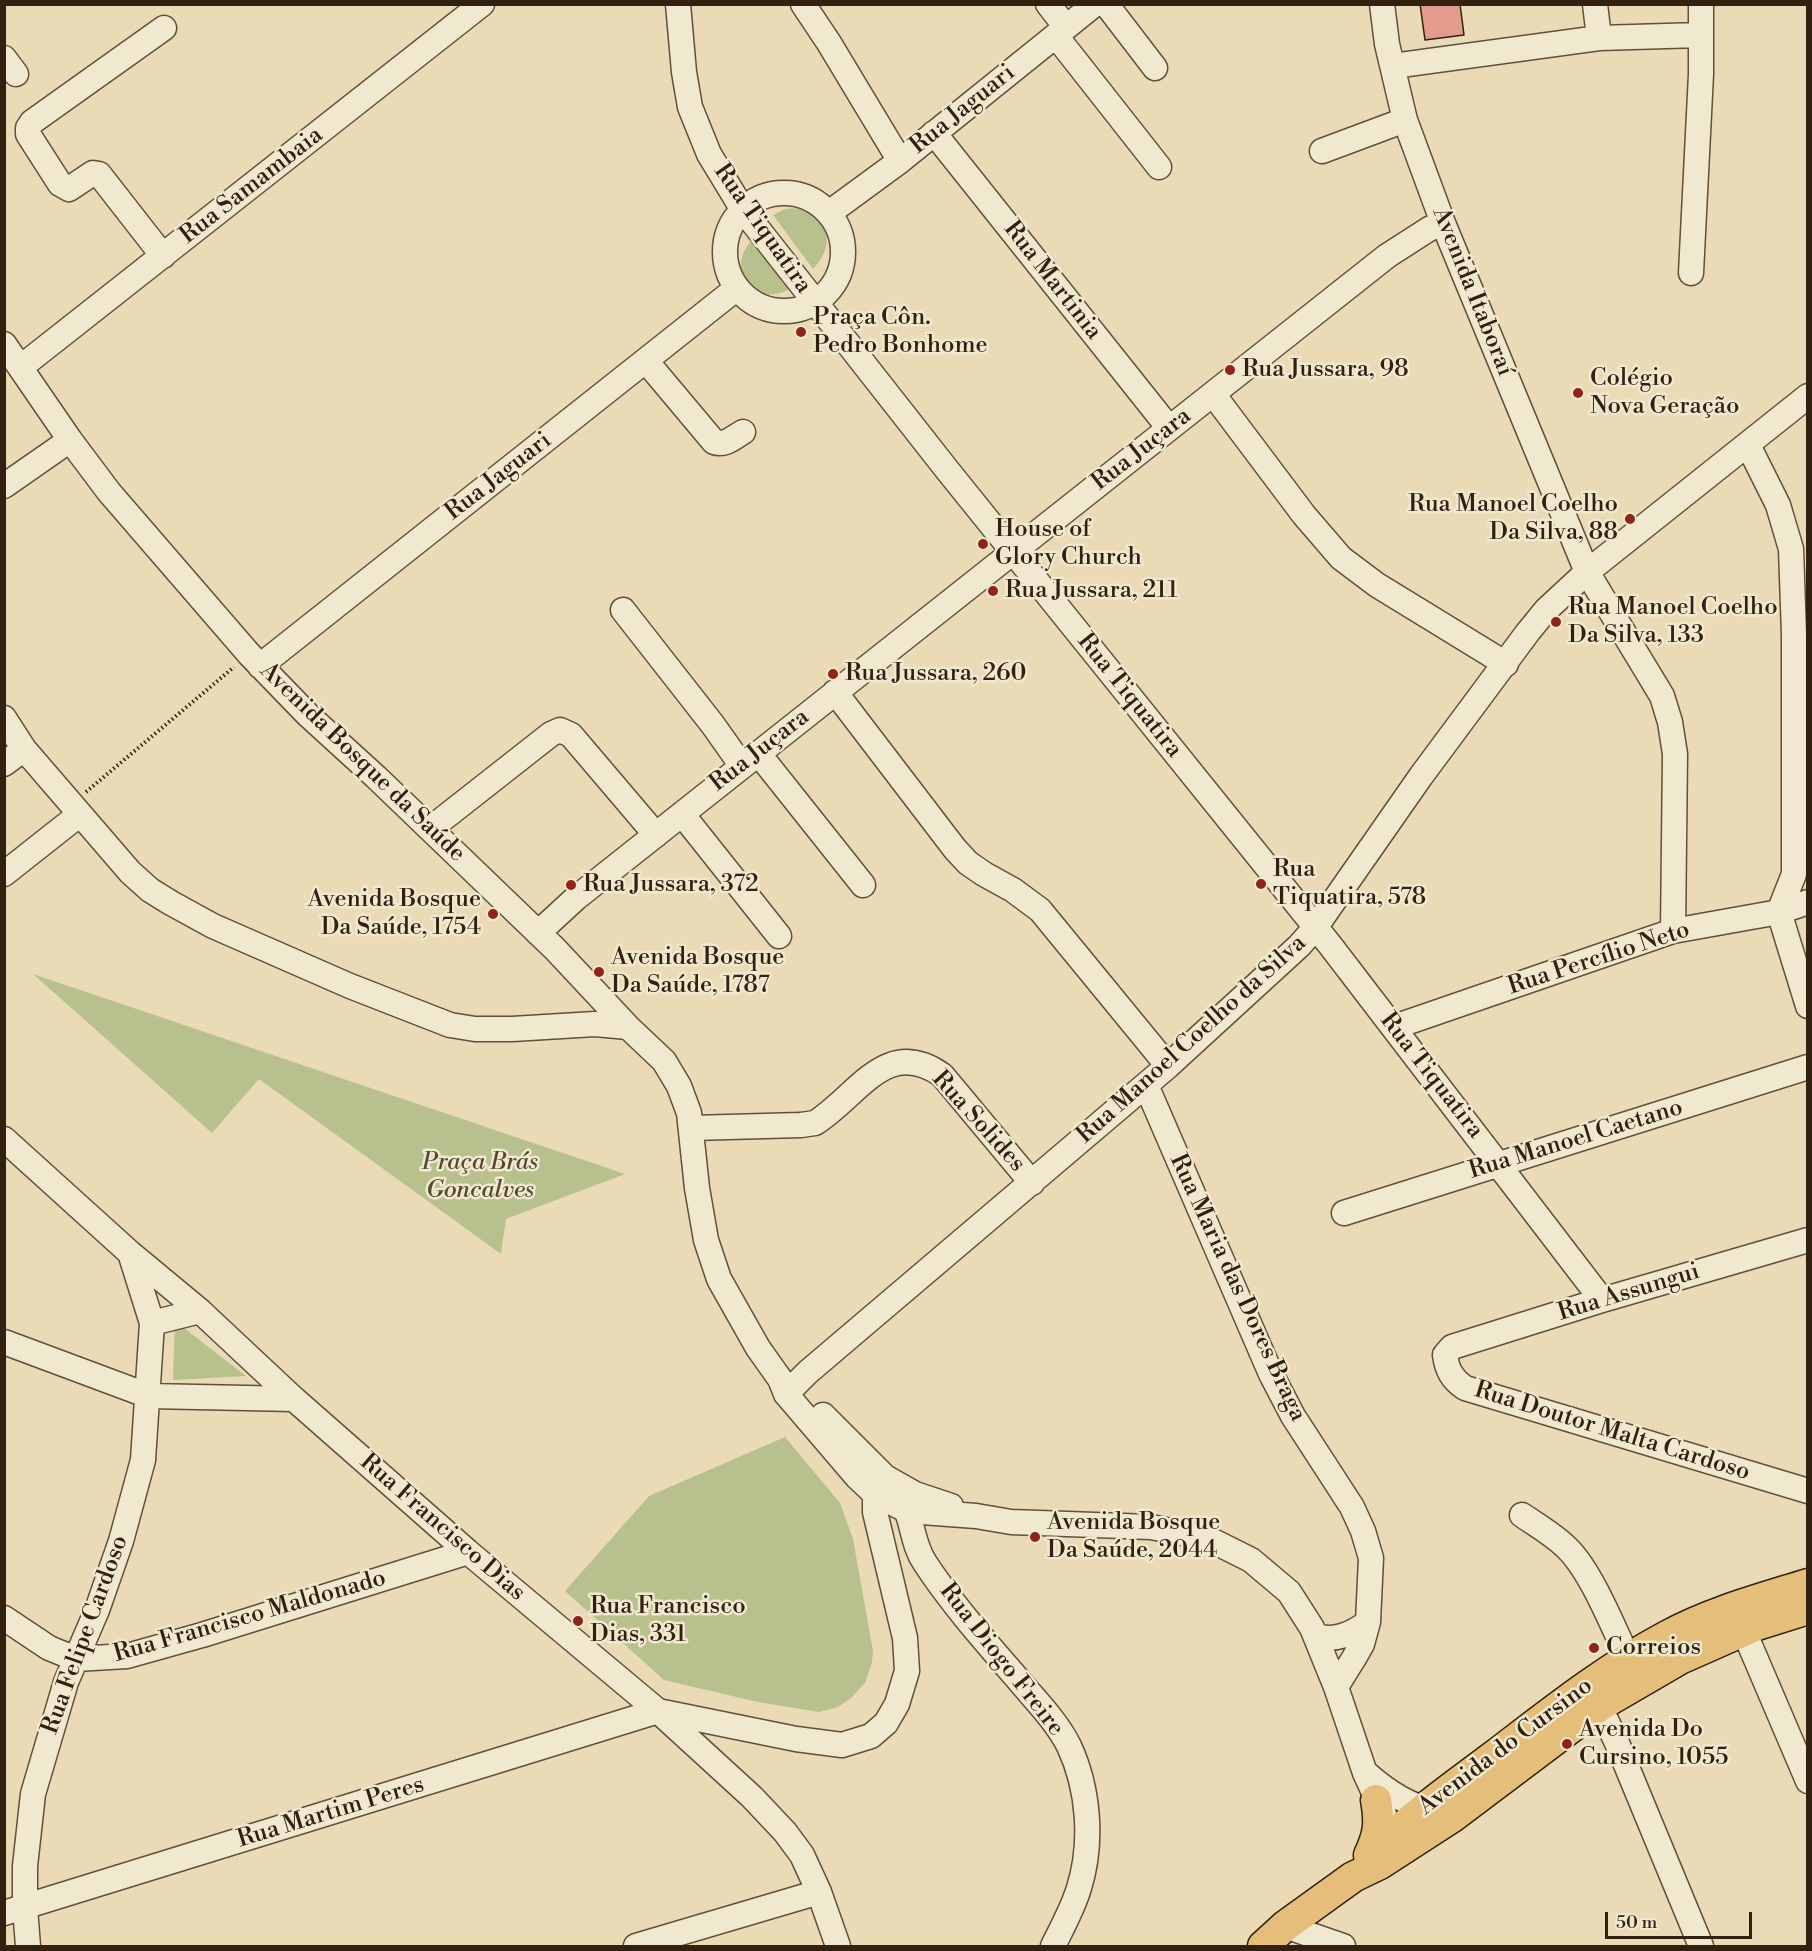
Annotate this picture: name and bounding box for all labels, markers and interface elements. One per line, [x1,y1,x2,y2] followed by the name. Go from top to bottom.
[905,59,1021,161] street label: Rua Jaguari
[175,121,329,251] street label: Rua Samambaia
[707,159,817,299] street label: Rua Tiquatira
[1425,203,1519,381] street label: Avenida Itaboraí
[997,216,1107,346] street label: Rua Martinia
[813,304,988,360] place label: Praça Côn. Pedro Bonhome
[794,325,808,339] marker: Praça Côn. Pedro Bonhome
[1242,356,1409,384] place label: Rua Jussara, 98
[1223,363,1237,377] marker: Rua Jussara, 98
[1590,365,1739,421] place label: Colégio Nova Geração
[1571,386,1585,400] marker: Colégio Nova Geração
[1087,402,1197,498] street label: Rua Juçara
[440,427,558,527] street label: Rua Jaguari
[1408,491,1618,547] place label: Rua Manoel Coelho Da Silva, 88
[1623,512,1637,526] marker: Rua Manoel Coelho Da Silva, 88
[995,516,1142,572] place label: House of Glory Church
[976,537,990,551] marker: House of Glory Church
[1005,577,1178,605] place label: Rua Jussara, 211
[986,584,1000,598] marker: Rua Jussara, 211
[1568,594,1778,650] place label: Rua Manoel Coelho Da Silva, 133
[1549,615,1563,629] marker: Rua Manoel Coelho Da Silva, 133
[1070,628,1188,764] street label: Rua Tiquatira
[253,657,471,869] street label: Avenida Bosque da Saúde
[845,660,1027,688] place label: Rua Jussara, 260
[826,667,840,681] marker: Rua Jussara, 260
[705,703,815,799] street label: Rua Juçara
[1273,856,1426,912] place label: Rua Tiquatira, 578
[583,871,759,899] place label: Rua Jussara, 372
[1254,877,1268,891] marker: Rua Tiquatira, 578
[564,878,578,892] marker: Rua Jussara, 372
[308,886,481,942] place label: Avenida Bosque Da Saúde, 1754
[486,907,500,921] marker: Avenida Bosque Da Saúde, 1754
[1505,916,1693,1002] street label: Rua Percílio Neto
[1072,929,1312,1151] street label: Rua Manoel Coelho da Silva
[611,944,784,1000] place label: Avenida Bosque Da Saúde, 1787
[592,965,606,979] marker: Avenida Bosque Da Saúde, 1787
[1373,1007,1489,1145] street label: Rua Tiquatira
[925,1066,1031,1178] street label: Rua Solides
[1466,1094,1686,1186] street label: Rua Manoel Caetano
[422,1149,538,1205] park label: Praça Brás Goncalves
[1162,1150,1312,1426] street label: Rua Maria das Dores Braga
[1555,1258,1703,1328] street label: Rua Assungui
[1471,1376,1753,1488] street label: Rua Doutor Malta Cardoso
[353,1448,531,1608] street label: Rua Francisco Dias
[1047,1509,1220,1565] place label: Avenida Bosque Da Saúde, 2044
[1028,1530,1042,1544] marker: Avenida Bosque Da Saúde, 2044
[37,1532,135,1738] street label: Rua Felipe Cardoso
[111,1564,389,1670] street label: Rua Francisco Maldonado
[932,1578,1070,1742] street label: Rua Diogo Freire
[590,1593,746,1649] place label: Rua Francisco Dias, 331
[571,1614,585,1628] marker: Rua Francisco Dias, 331
[1606,1634,1701,1662] place label: Correios
[1587,1641,1601,1655] marker: Correios
[1413,1672,1599,1822] street label: Avenida do Cursino
[1579,1716,1728,1772] place label: Avenida Do Cursino, 1055
[1560,1737,1574,1751] marker: Avenida Do Cursino, 1055
[234,1771,428,1855] street label: Rua Martim Peres
[1608,1900,1755,1938] scale bar
[1616,1911,1657,1934] text: 50 m

